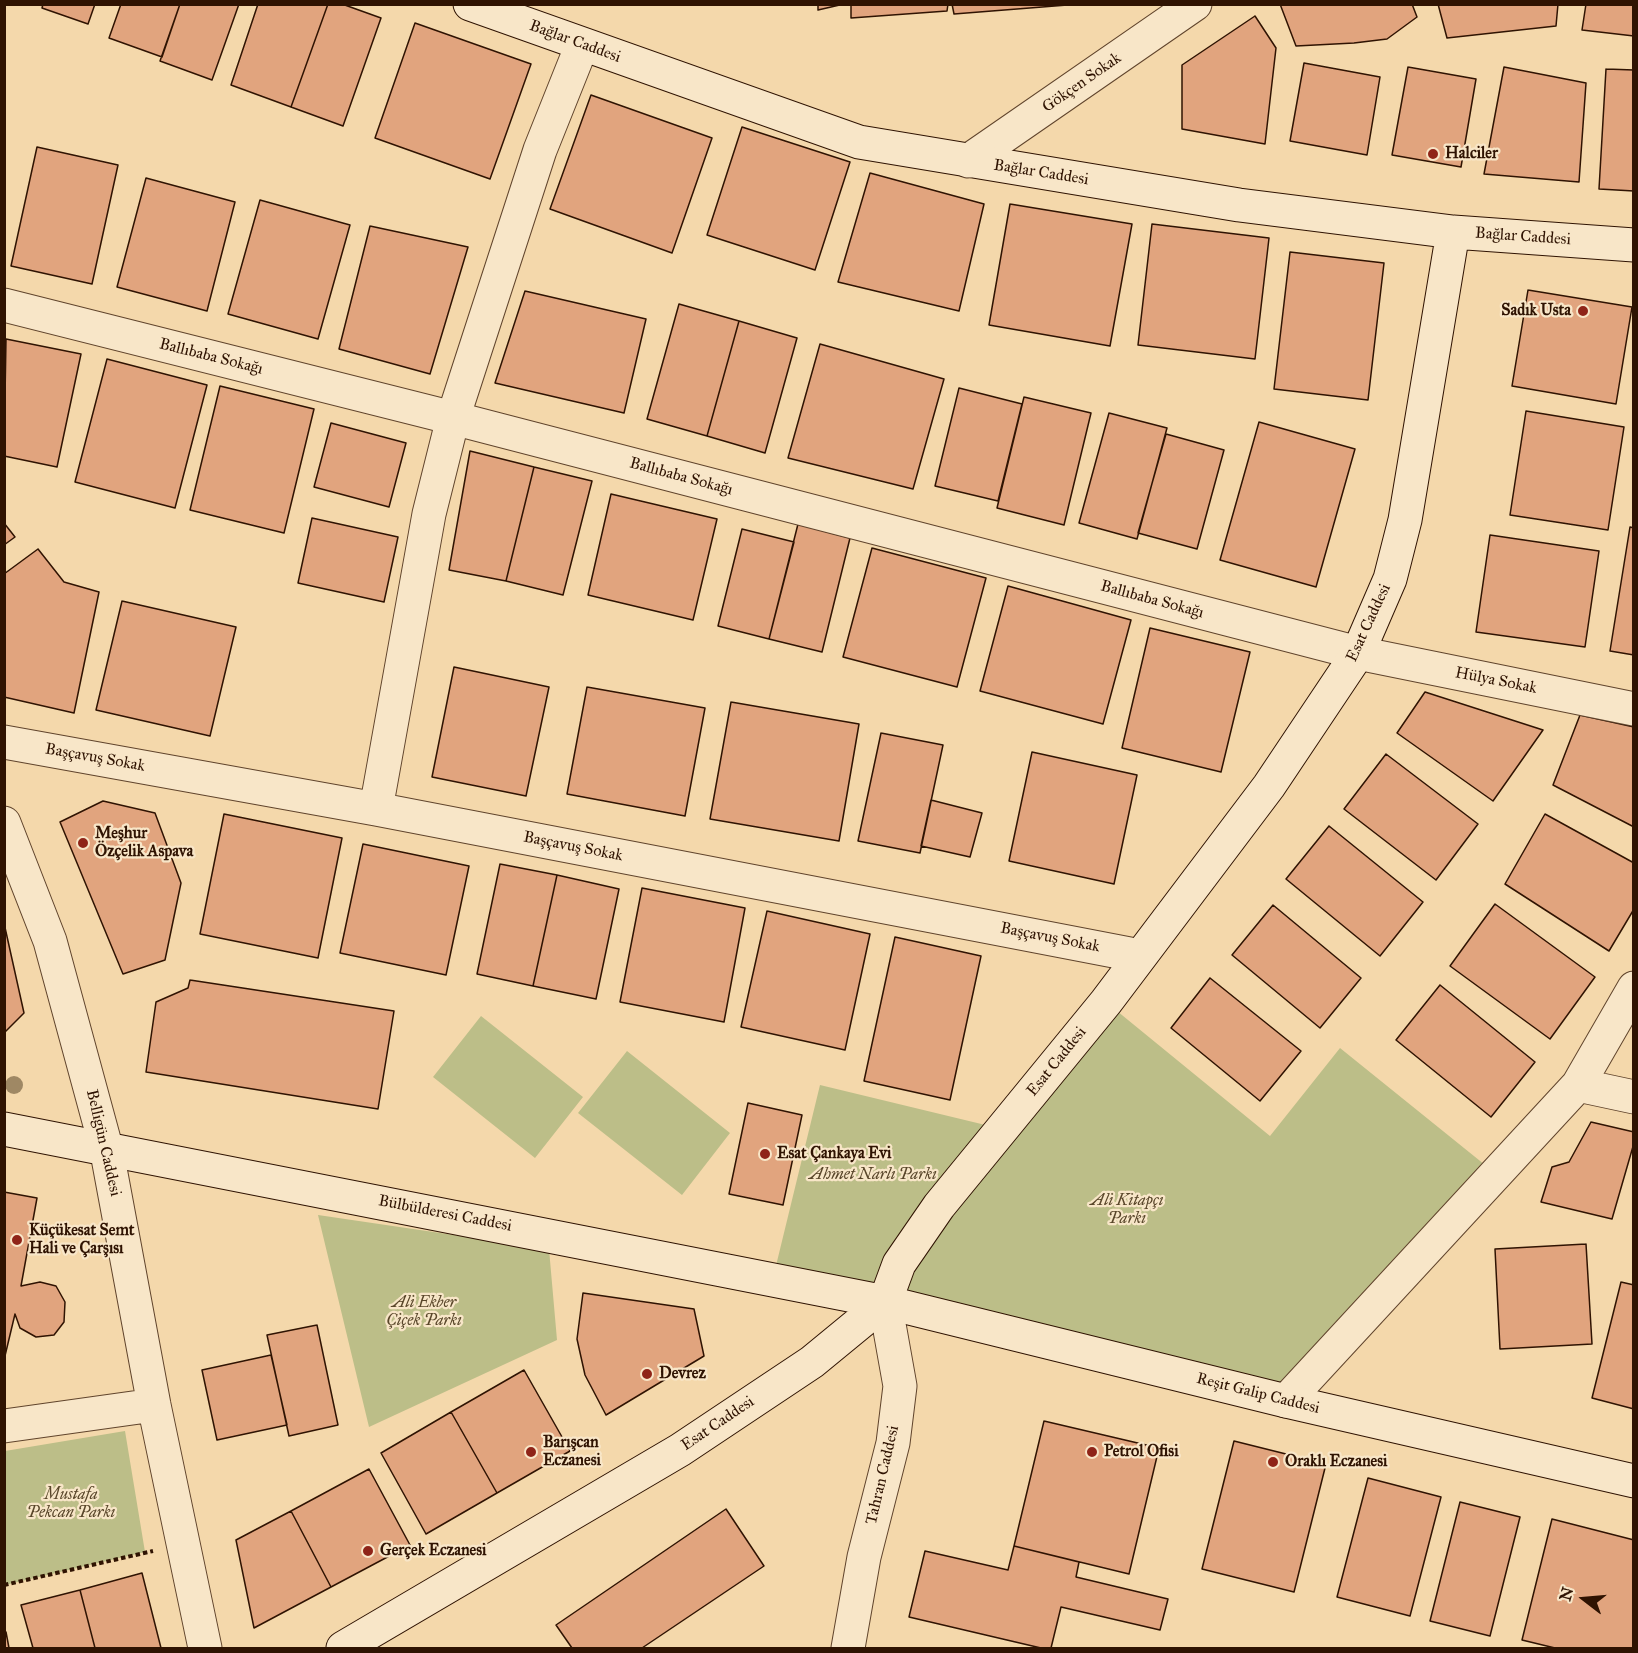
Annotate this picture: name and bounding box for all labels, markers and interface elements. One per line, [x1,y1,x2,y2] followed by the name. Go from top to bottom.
[527,17,623,67] street label: Bağlar Caddesi
[1039,49,1125,117] street label: Gökçen Sokak
[1445,144,1498,164] place label: Halciler
[1426,147,1440,161] marker: Halciler
[992,156,1090,190] street label: Bağlar Caddesi
[1474,224,1572,250] street label: Bağlar Caddesi
[1501,301,1571,321] place label: Sadık Usta
[1576,304,1590,318] marker: Sadık Usta
[157,335,265,379] street label: Ballıbaba Sokağı
[627,454,735,500] street label: Ballıbaba Sokağı
[1098,577,1206,623] street label: Ballıbaba Sokağı
[1343,581,1395,665] street label: Esat Caddesi
[1454,664,1538,698] street label: Hülya Sokak
[44,740,146,776] street label: Başçavuş Sokak
[95,824,193,862] place label: Meşhur Özçelik Aspava
[522,828,624,866] street label: Başçavuş Sokak
[76,836,90,850] marker: Meşhur Özçelik Aspava
[999,919,1101,957] street label: Başçavuş Sokak
[1023,1023,1091,1101] street label: Esat Caddesi
[81,1088,125,1198] street label: Belligün Caddesi
[777,1144,891,1164] place label: Esat Çankaya Evi
[758,1147,772,1161] marker: Esat Çankaya Evi
[809,1165,937,1185] park label: Ahmet Narlı Parkı
[1091,1191,1163,1229] park label: Ali Kitapçı Parkı
[377,1192,513,1236] street label: Bülbülderesi Caddesi
[29,1221,134,1259] place label: Küçükesat Semt Hali ve Çarşısı
[10,1233,24,1247] marker: Küçükesat Semt Hali ve Çarşısı
[386,1293,462,1331] park label: Ali Ekber Çiçek Parkı
[659,1364,706,1384] place label: Devrez
[640,1367,654,1381] marker: Devrez
[1194,1369,1322,1419] street label: Reşit Galip Caddesi
[678,1393,758,1455] street label: Esat Caddesi
[862,1424,904,1526] street label: Tahran Caddesi
[543,1433,601,1471] place label: Barışcan Eczanesi
[1104,1442,1179,1462] place label: Petrol Ofisi
[524,1445,538,1459] marker: Barışcan Eczanesi
[1085,1445,1099,1459] marker: Petrol Ofisi
[1285,1452,1387,1472] place label: Oraklı Eczanesi
[1266,1455,1280,1469] marker: Oraklı Eczanesi
[27,1485,115,1523] park label: Mustafa Pekcan Parkı
[380,1541,486,1561] place label: Gerçek Eczanesi
[361,1544,375,1558] marker: Gerçek Eczanesi
[1554,1569,1614,1629] north arrow
[1555,1585,1577,1603] text: N

